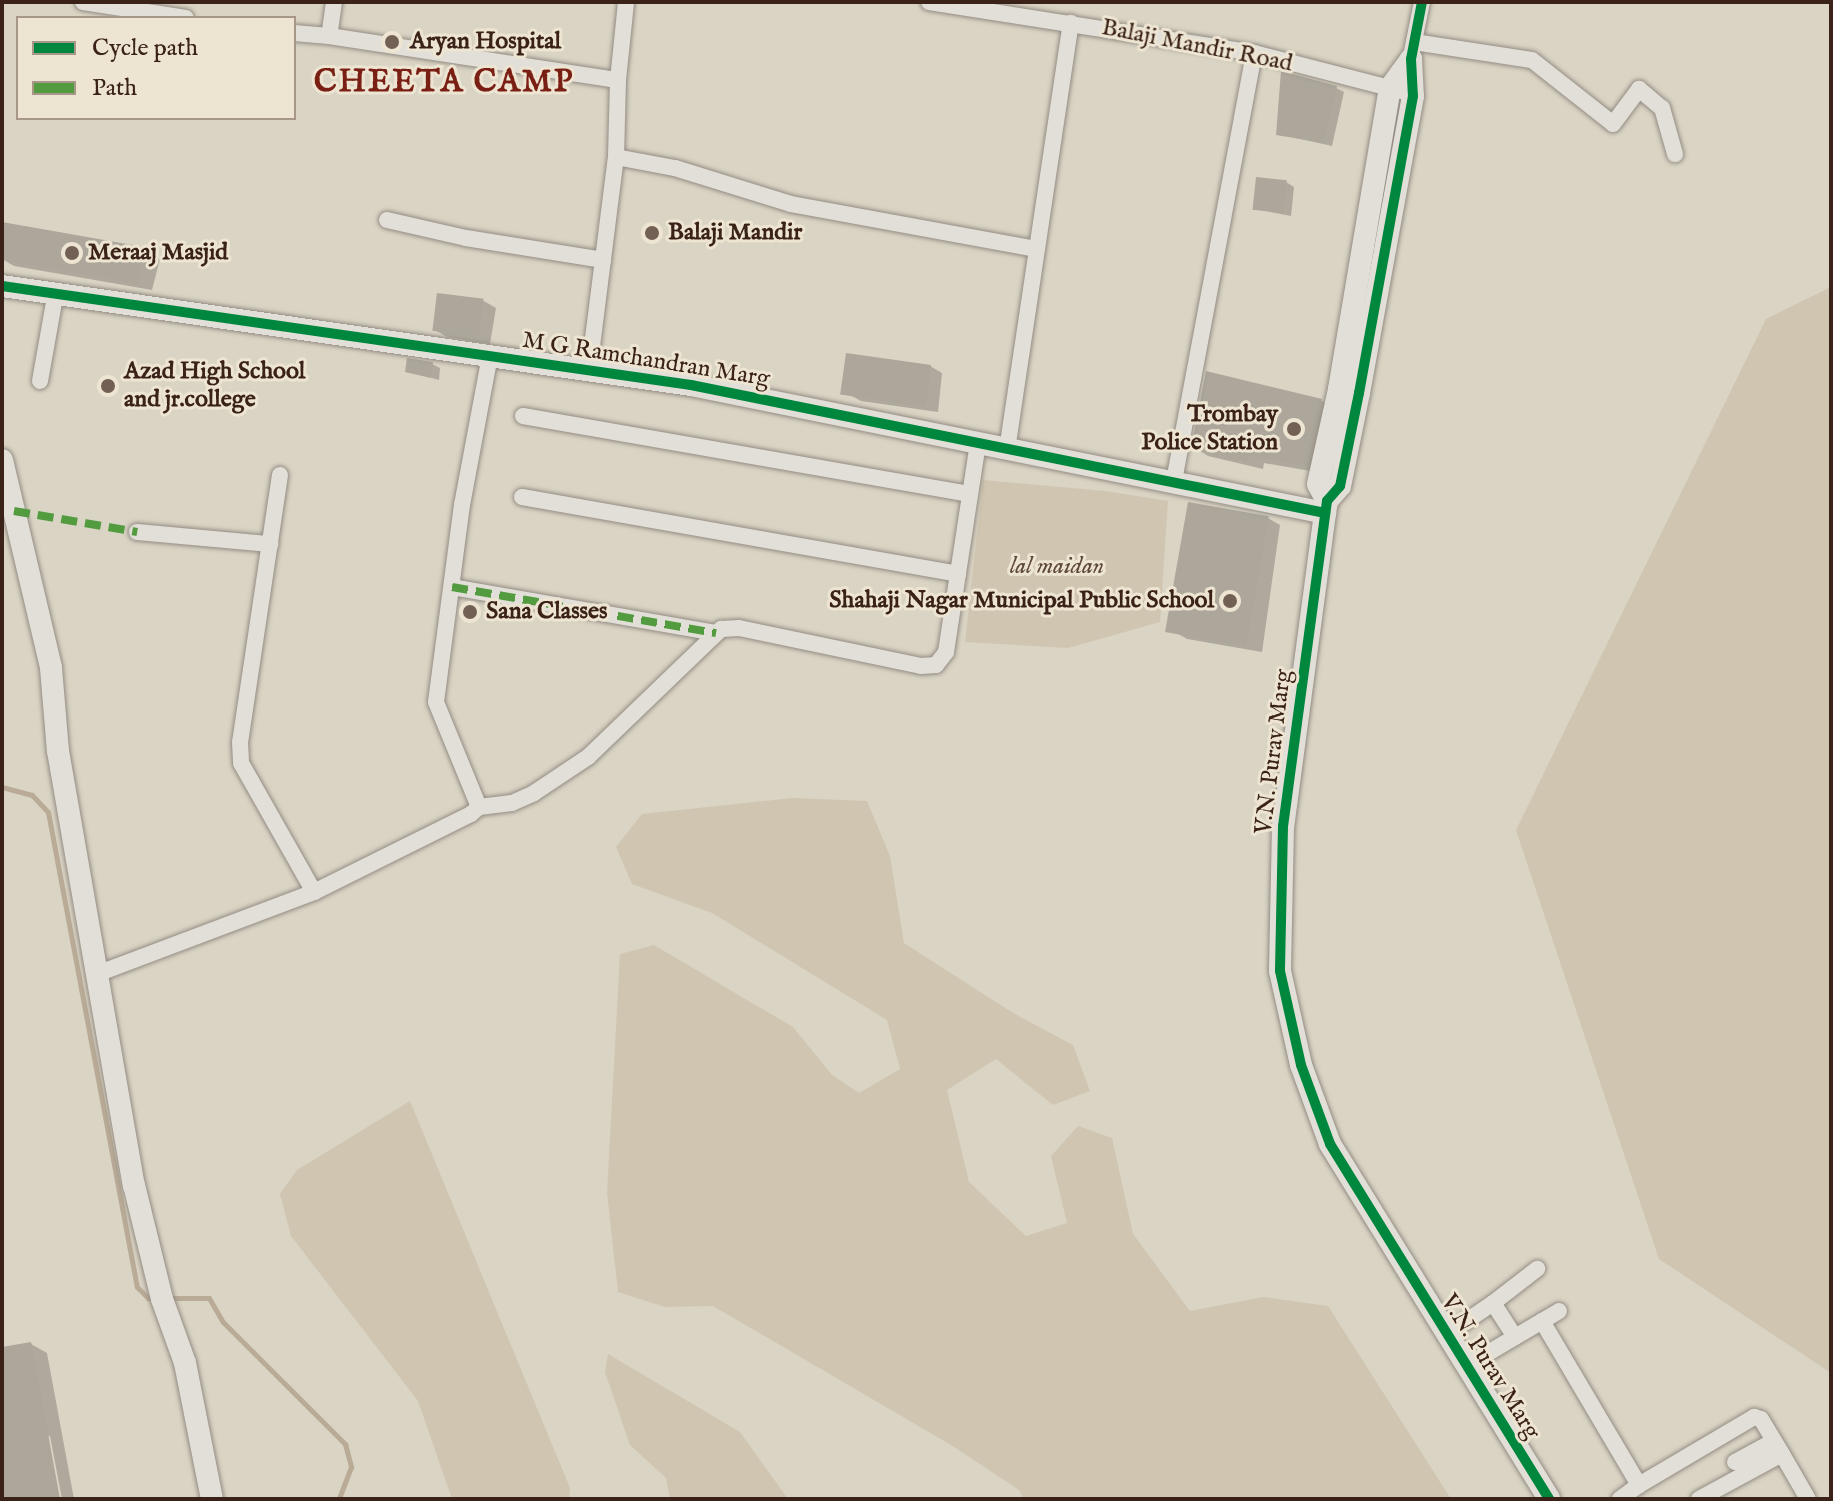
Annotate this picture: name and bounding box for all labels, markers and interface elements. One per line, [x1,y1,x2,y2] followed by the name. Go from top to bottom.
[1099,13,1295,79] street label: Balaji Mandir Road
[16,16,296,120] legend
[410,28,561,56] place label: Aryan Hospital
[381,31,403,53] marker: Aryan Hospital
[92,33,198,64] text: Cycle path
[314,64,574,102] district label: CHEETA CAMP
[92,73,137,104] text: Path
[668,219,802,247] place label: Balaji Mandir
[643,224,661,242] marker: Balaji Mandir
[88,239,228,267] place label: Meraaj Masjid
[63,244,81,262] marker: Meraaj Masjid
[520,326,772,394] street label: M G Ramchandran Marg
[124,358,305,414] place label: Azad High School and jr.college
[99,377,117,395] marker: Azad High School and jr.college
[1141,401,1278,457] place label: Trombay Police Station
[1285,420,1303,438] marker: Trombay Police Station
[1010,553,1104,581] park label: lal maidan
[829,587,1214,615] place label: Shahaji Nagar Municipal Public School
[1221,592,1239,610] marker: Shahaji Nagar Municipal Public School
[486,598,608,626] place label: Sana Classes
[461,603,479,621] marker: Sana Classes
[1250,668,1298,836] street label: V.N. Purav Marg
[1434,1289,1546,1445] street label: V.N. Purav Marg

